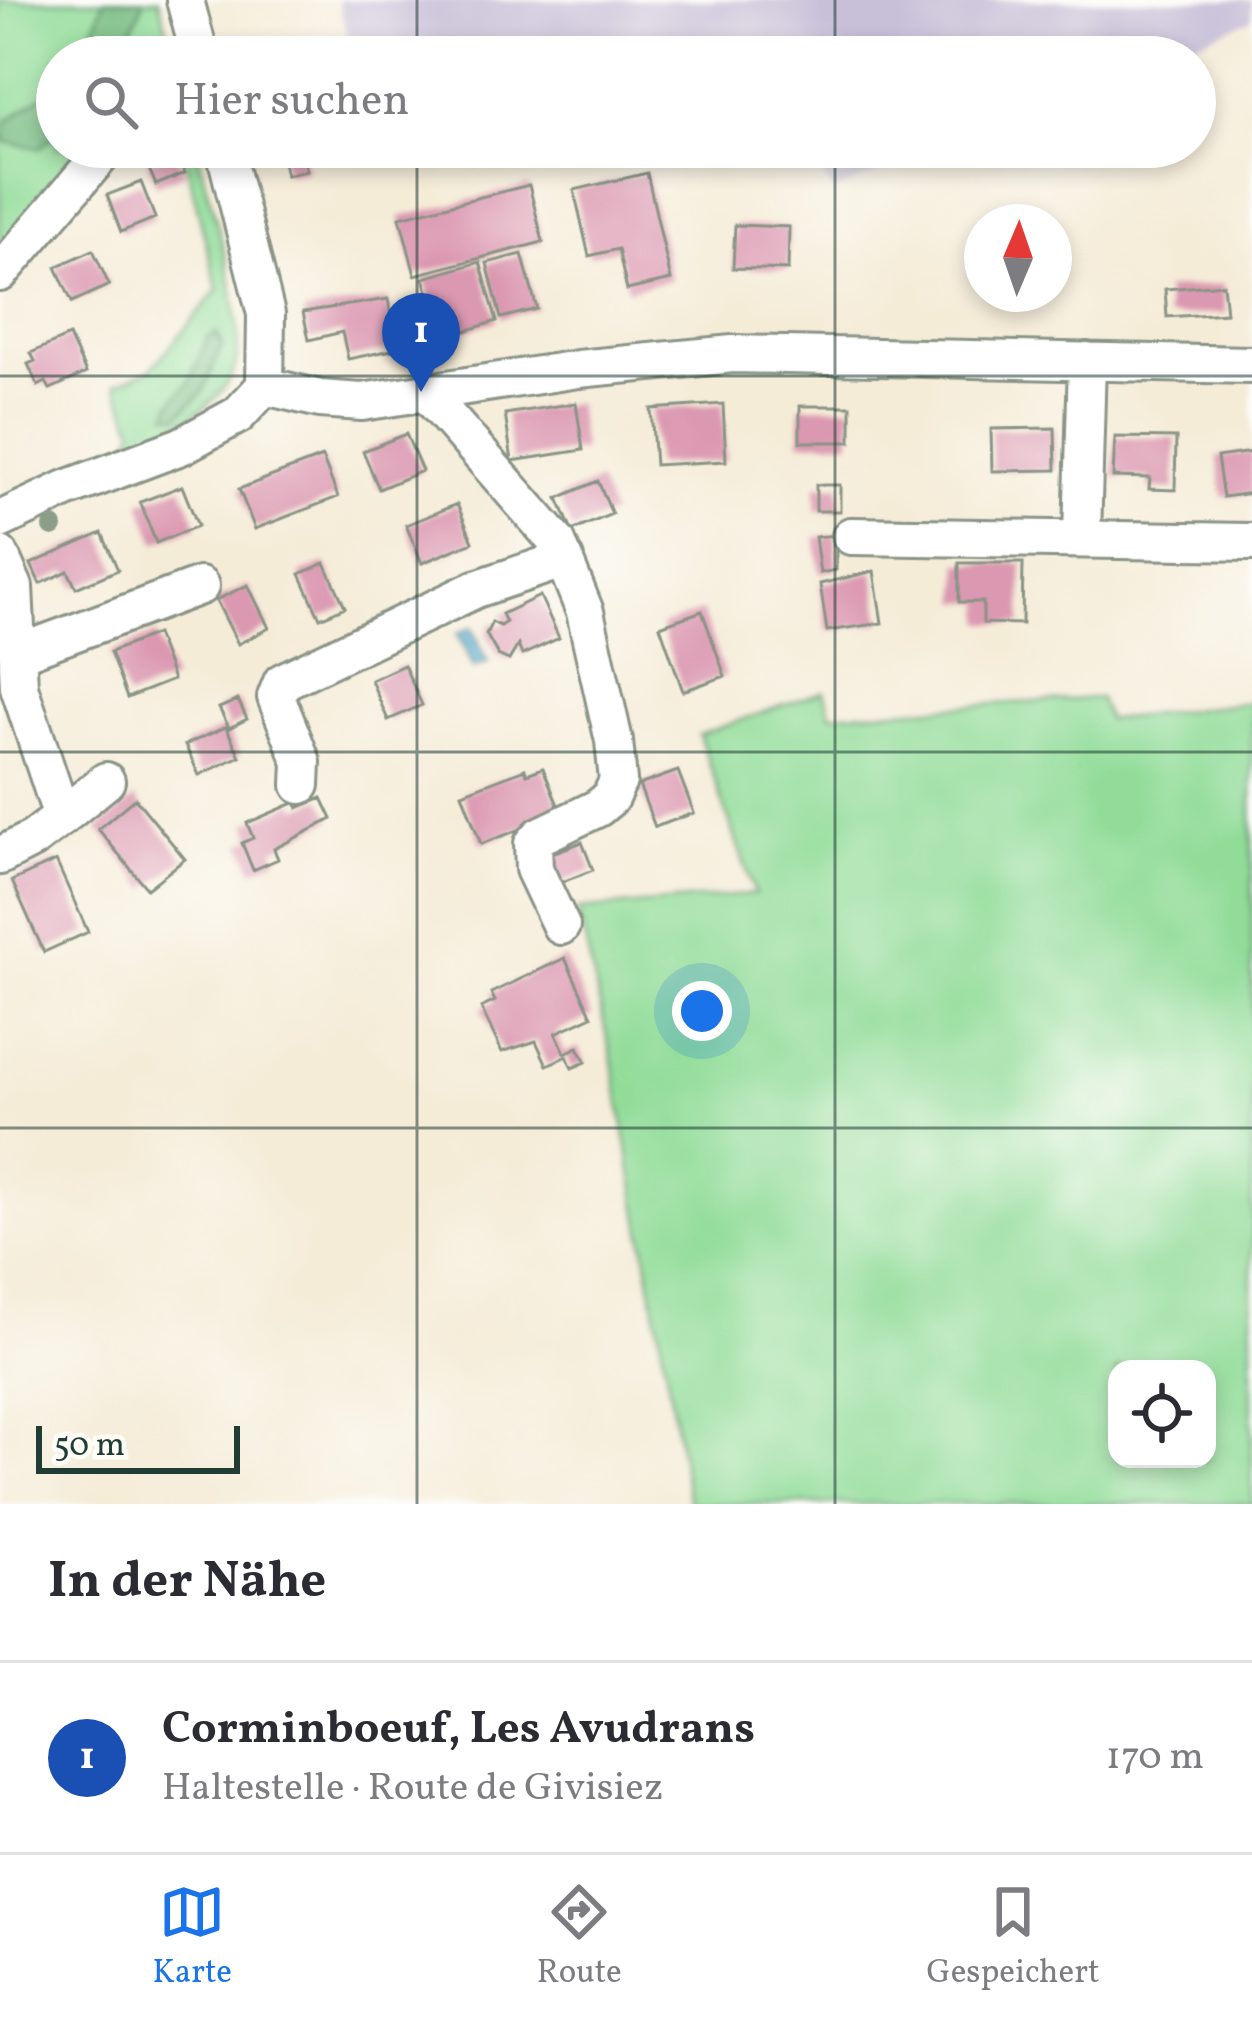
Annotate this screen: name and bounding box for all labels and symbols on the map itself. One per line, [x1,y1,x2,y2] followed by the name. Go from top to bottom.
[964,204,1072,312] north arrow
[382,293,460,392] pin: 1
[672,981,732,1041] your location
[36,1420,240,1473] scale bar

